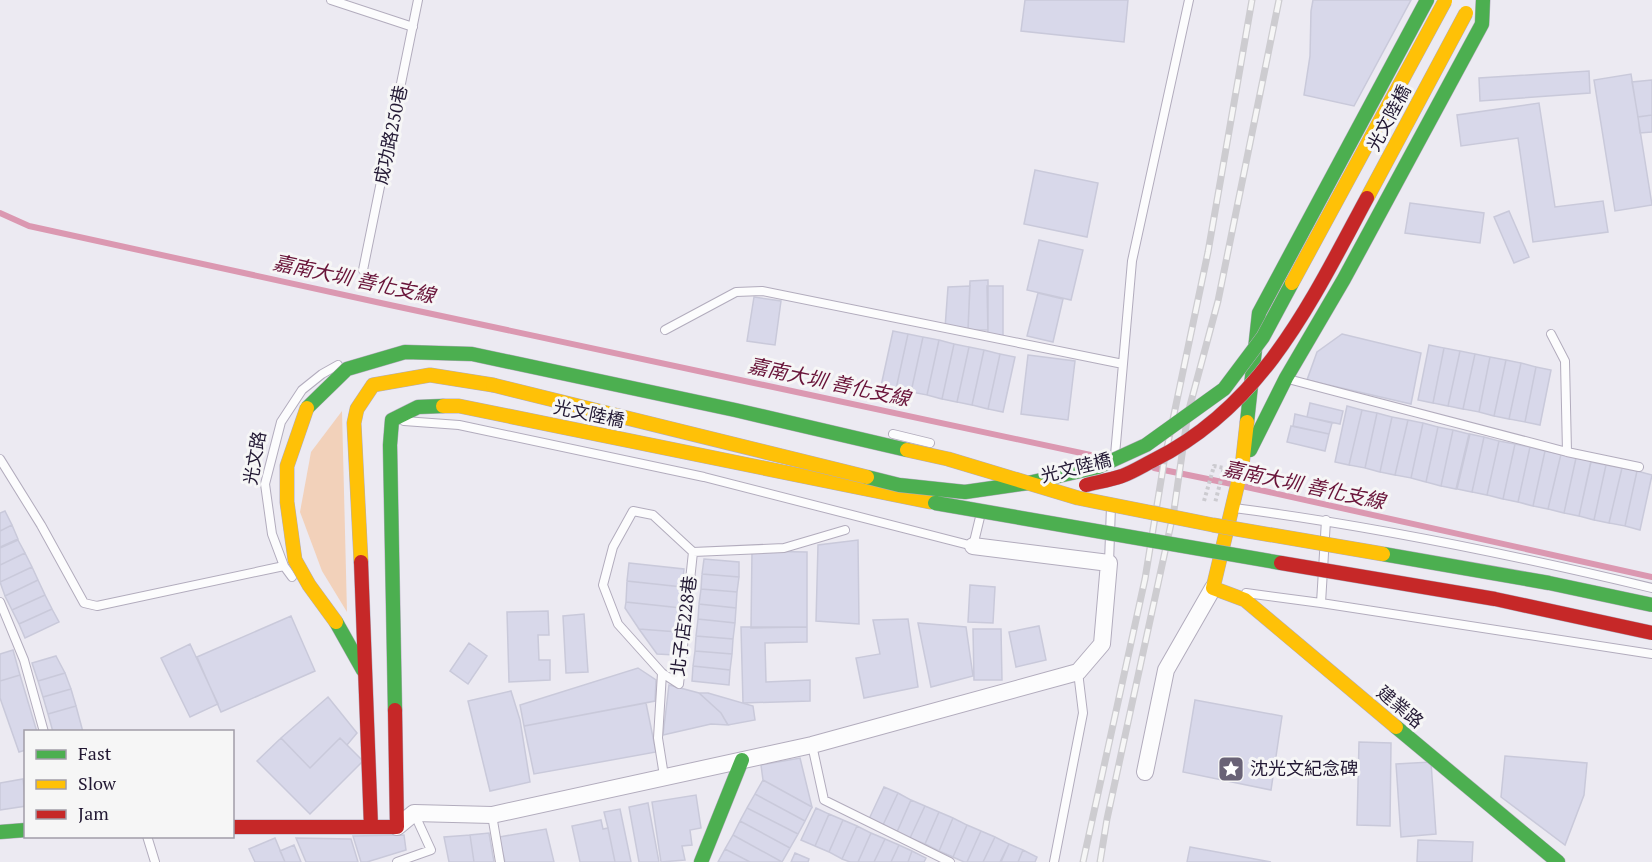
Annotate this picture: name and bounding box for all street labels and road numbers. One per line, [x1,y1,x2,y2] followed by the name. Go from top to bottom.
[1361,80,1416,155] street label: 光文陸橋
[368,83,412,187] street label: 成功路250巷
[551,394,627,432] street label: 光文陸橋
[238,429,271,486] street label: 光文路
[1038,447,1114,487] street label: 光文陸橋
[665,574,701,677] street label: 北子店228巷
[1372,680,1429,733] street label: 建業路

